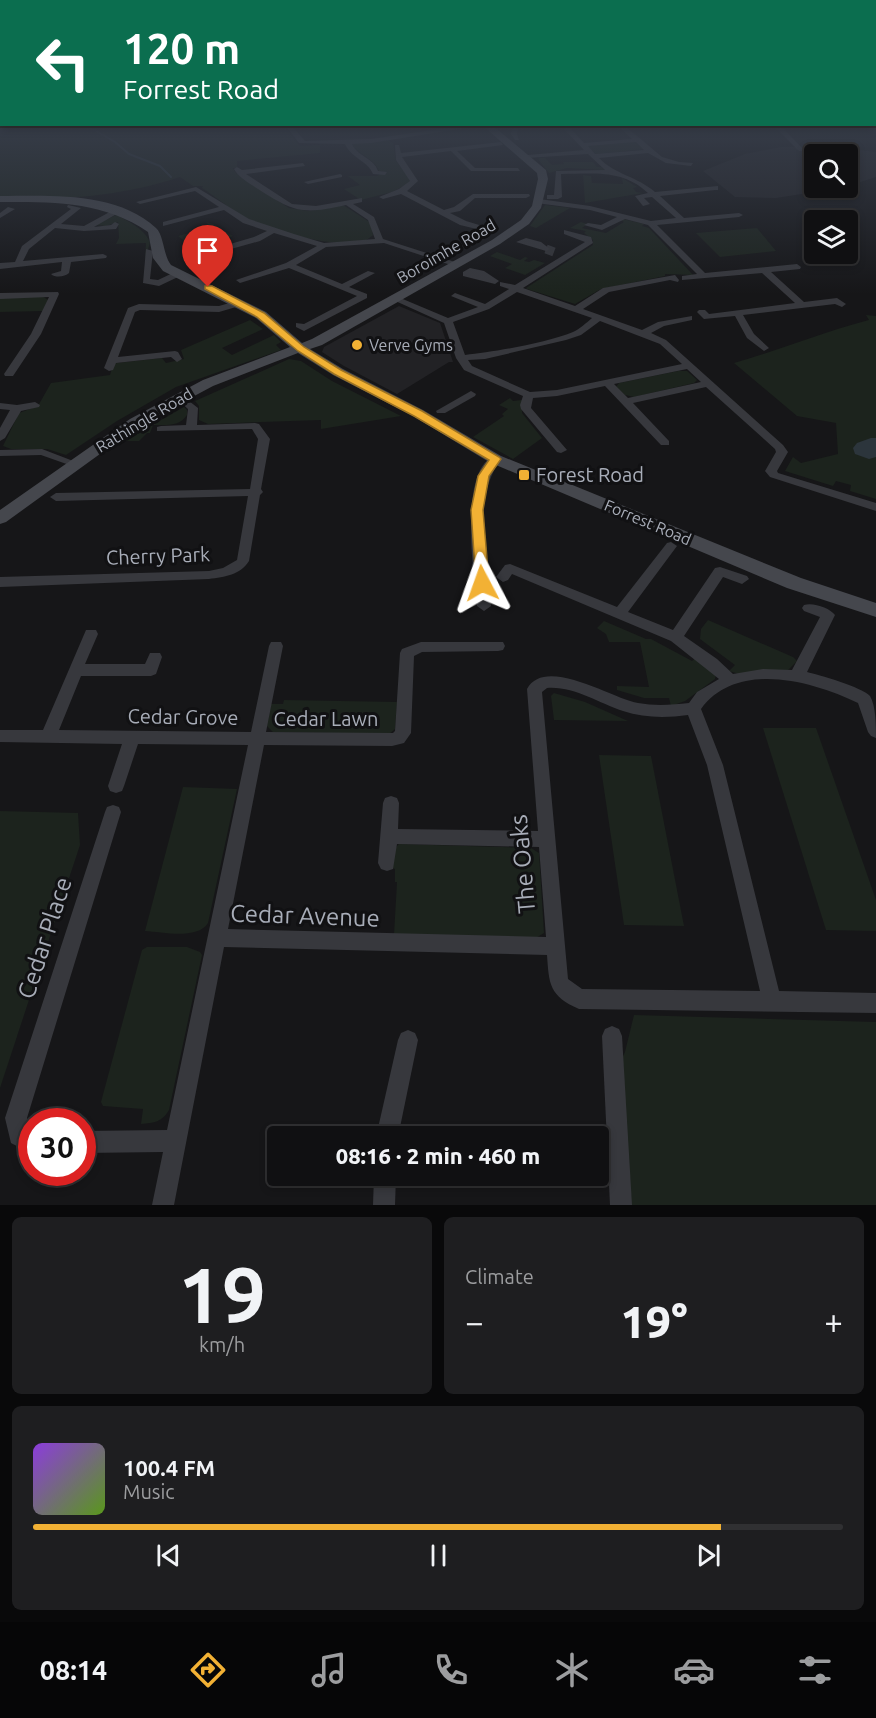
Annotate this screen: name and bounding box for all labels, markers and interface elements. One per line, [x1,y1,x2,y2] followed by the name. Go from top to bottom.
[24,24,102,102] icon: left
[123,25,240,72] text: 120 m
[123,74,279,104] text: Forrest Road
[804,144,858,264] map controls
[804,144,858,198] button: search
[804,210,858,264] button: layers
[393,215,499,287] street label: Boroimhe Road
[182,225,233,287] pin
[191,234,224,267] icon: arrive
[369,336,453,354] place label: Verve Gyms
[350,338,364,352] marker: Verve Gyms
[92,384,196,456] street label: Rathingle Road
[536,463,644,486] place label: Forest Road
[517,468,531,482] marker: Forest Road
[602,496,694,548] street label: Forrest Road
[105,542,210,569] street label: Cherry Park
[450,551,514,615] position arrow
[127,704,239,729] street label: Cedar Grove
[274,707,378,730] street label: Cedar Lawn
[505,813,540,915] street label: The Oaks
[12,874,77,1002] street label: Cedar Place
[230,899,380,932] street label: Cedar Avenue
[18,1108,96,1186] speed limit sign: 30
[336,1143,540,1168] text: 08:16 · 2 min · 460 m
[178,1250,266,1338] text: 19
[465,1265,534,1288] text: Climate
[620,1296,688,1347] text: 19°
[465,1303,484,1340] text: −
[824,1303,843,1340] text: +
[199,1333,245,1356] text: km/h
[123,1455,215,1480] text: 100.4 FM
[123,1480,175,1503] text: Music
[152,1539,185,1572] icon: previous
[422,1539,455,1572] icon: pause
[692,1539,725,1572] icon: next
[187,1649,229,1691] icon: directions
[308,1649,350,1691] icon: music
[430,1649,472,1691] icon: phone
[551,1649,593,1691] icon: climate
[673,1649,715,1691] icon: car
[794,1649,836,1691] icon: filters
[40,1655,107,1685] text: 08:14

